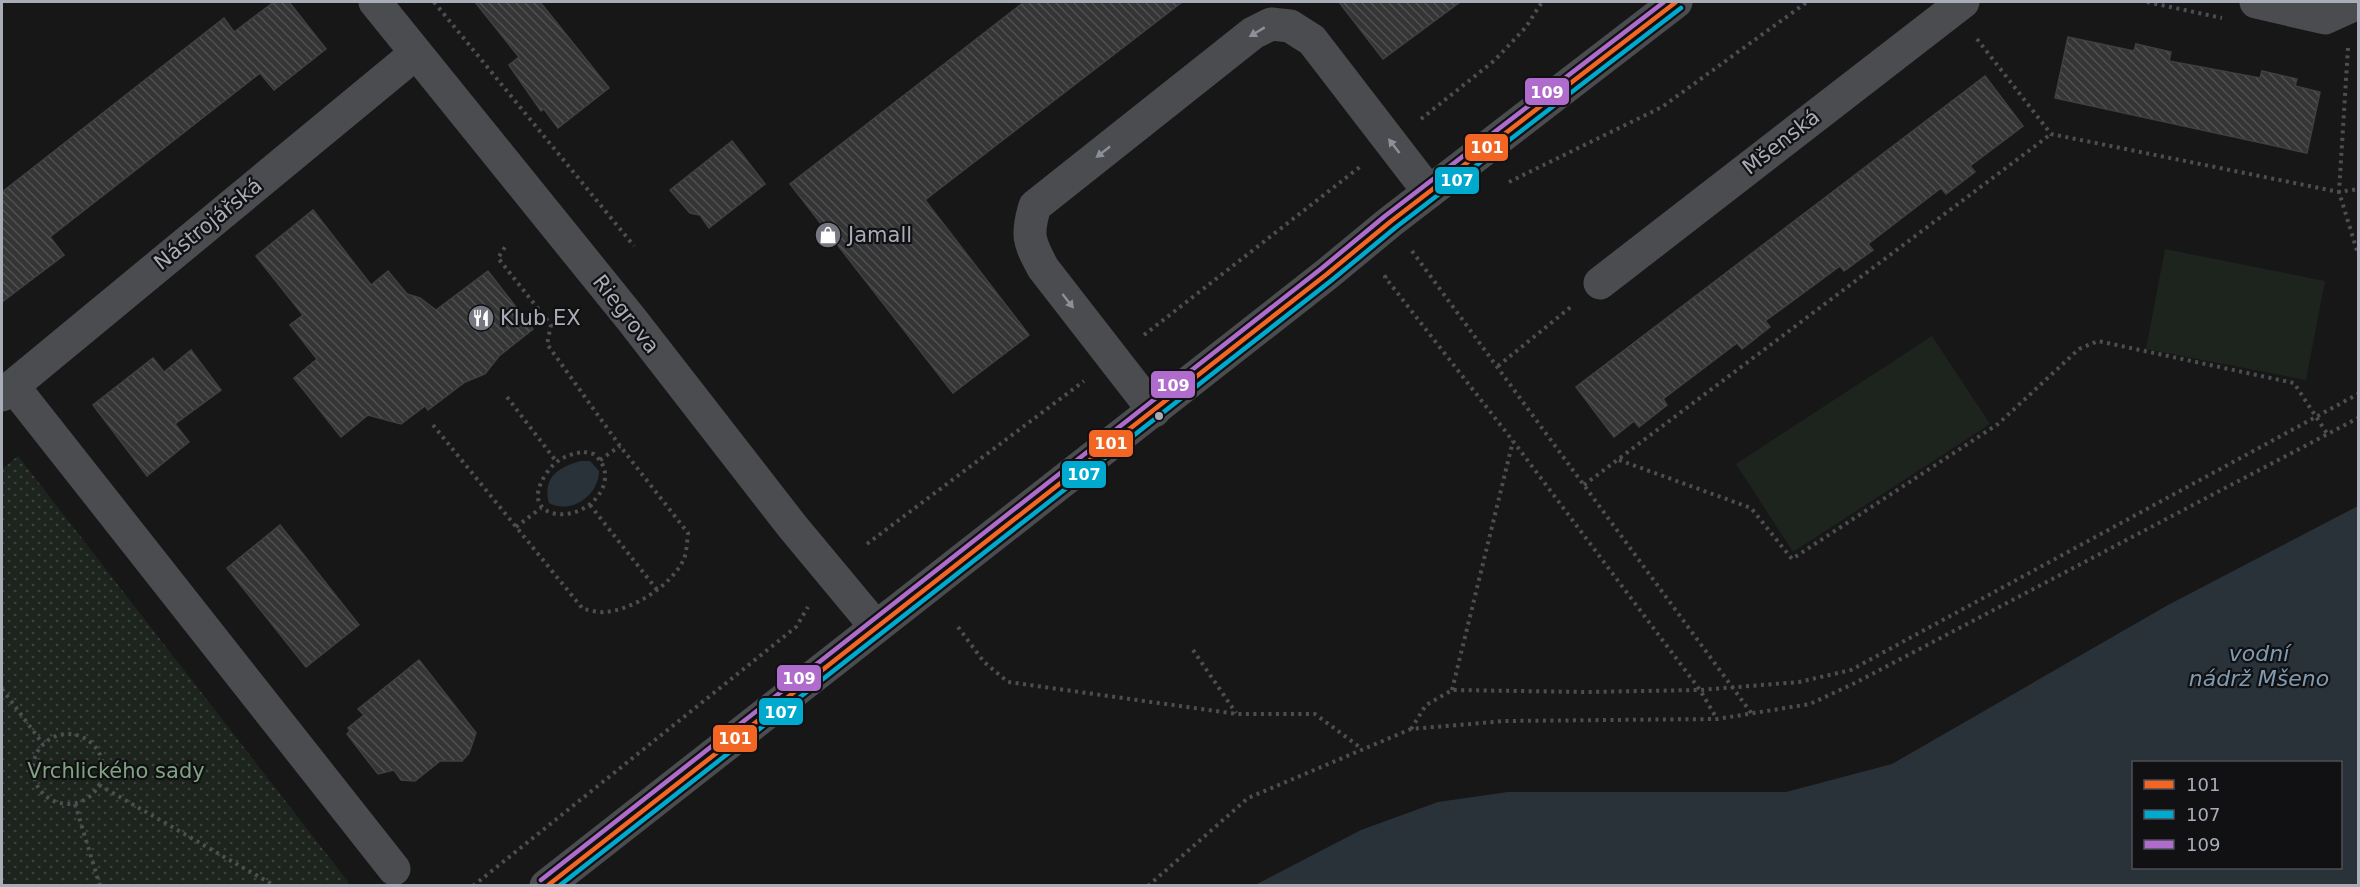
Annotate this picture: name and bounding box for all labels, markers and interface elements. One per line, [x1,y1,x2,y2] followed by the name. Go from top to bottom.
[1249,26,1265,37] one-way arrow
[1524,77,1570,106] line badge: 109
[1530,83,1564,102] text: 109
[1738,105,1824,179] street label: Mšenská
[1464,133,1509,162] line badge: 101
[1387,138,1400,154] one-way arrow
[1470,138,1504,157] text: 101
[1096,145,1111,157] one-way arrow
[1434,166,1480,195] line badge: 107
[1440,171,1474,190] text: 107
[149,173,267,275] street label: Nástrojářská
[813,220,843,250] shop icon: Jamall
[846,223,912,247] place label: Jamall
[588,270,664,358] street label: Riegrova
[1061,293,1074,309] one-way arrow
[466,303,496,333] restaurant icon: Klub EX
[500,306,581,330] place label: Klub EX
[1150,370,1196,399] line badge: 109
[1156,376,1190,395] text: 109
[1153,410,1165,422] unlabelled marker
[1088,429,1134,458] line badge: 101
[1094,434,1128,453] text: 101
[1061,460,1107,489] line badge: 107
[1067,465,1101,484] text: 107
[2189,641,2329,691] water label: vodní nádrž Mšeno
[776,664,822,692] line badge: 109
[782,669,816,688] text: 109
[758,697,804,726] line badge: 107
[764,703,798,722] text: 107
[712,724,758,753] line badge: 101
[718,729,752,748] text: 101
[27,759,205,783] park label: Vrchlického sady
[2132,761,2342,869] legend
[2186,774,2220,795] text: 101
[2186,804,2220,825] text: 107
[2186,834,2220,855] text: 109

